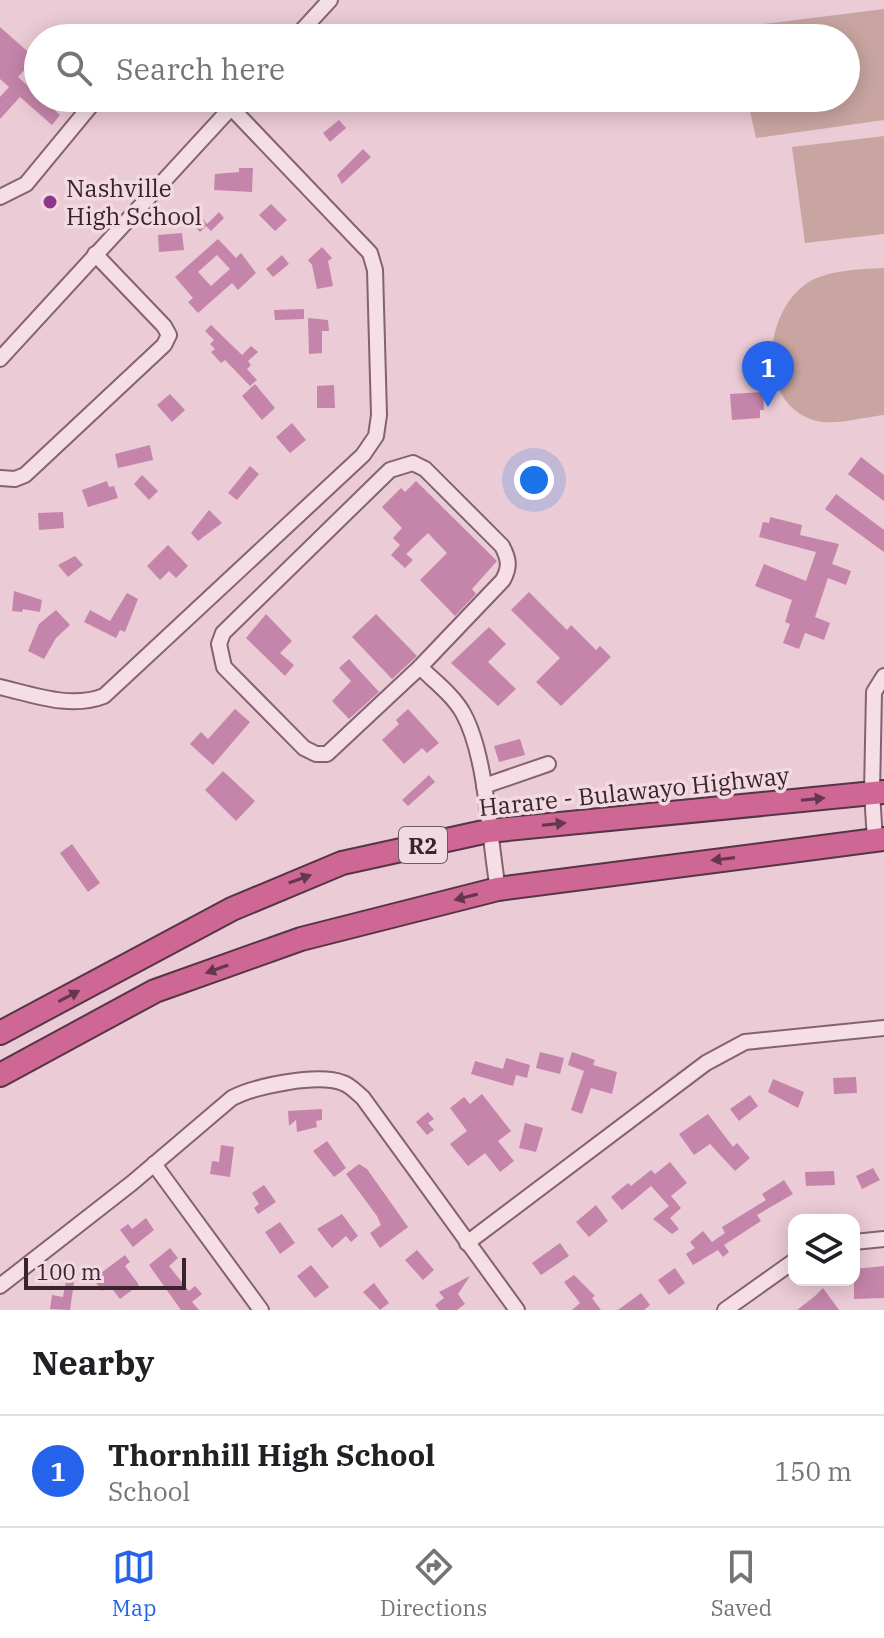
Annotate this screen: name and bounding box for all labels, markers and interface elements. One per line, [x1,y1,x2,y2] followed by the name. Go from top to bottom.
[24,24,860,112] search box
[52,46,96,90] icon: search
[116,49,285,88] text: Search here
[66,172,202,232] place label: Nashville High School
[41,193,59,211] marker: Nashville High School
[742,341,794,407] pin: 1
[514,460,554,500] your location
[477,759,791,823] street label: Harare - Bulawayo Highway
[800,792,825,805] one-way arrow
[542,817,567,830] one-way arrow
[399,827,447,863] road number: R2
[710,853,735,866] one-way arrow
[289,872,313,885] one-way arrow
[454,892,479,904] one-way arrow
[204,963,228,976] one-way arrow
[57,990,80,1003] one-way arrow
[788,1214,860,1286] map controls
[788,1214,860,1286] button: layers
[24,1254,186,1290] scale bar
[36,1257,102,1286] text: 100 m
[32,1340,154,1384] text: Nearby
[108,1435,435,1474] text: Thornhill High School
[50,1454,66,1488] text: 1
[774,1454,852,1488] text: 150 m
[108,1474,190,1508] text: School
[112,1545,156,1622] tab: Map
[380,1545,487,1622] tab: Directions
[711,1545,772,1622] tab: Saved

